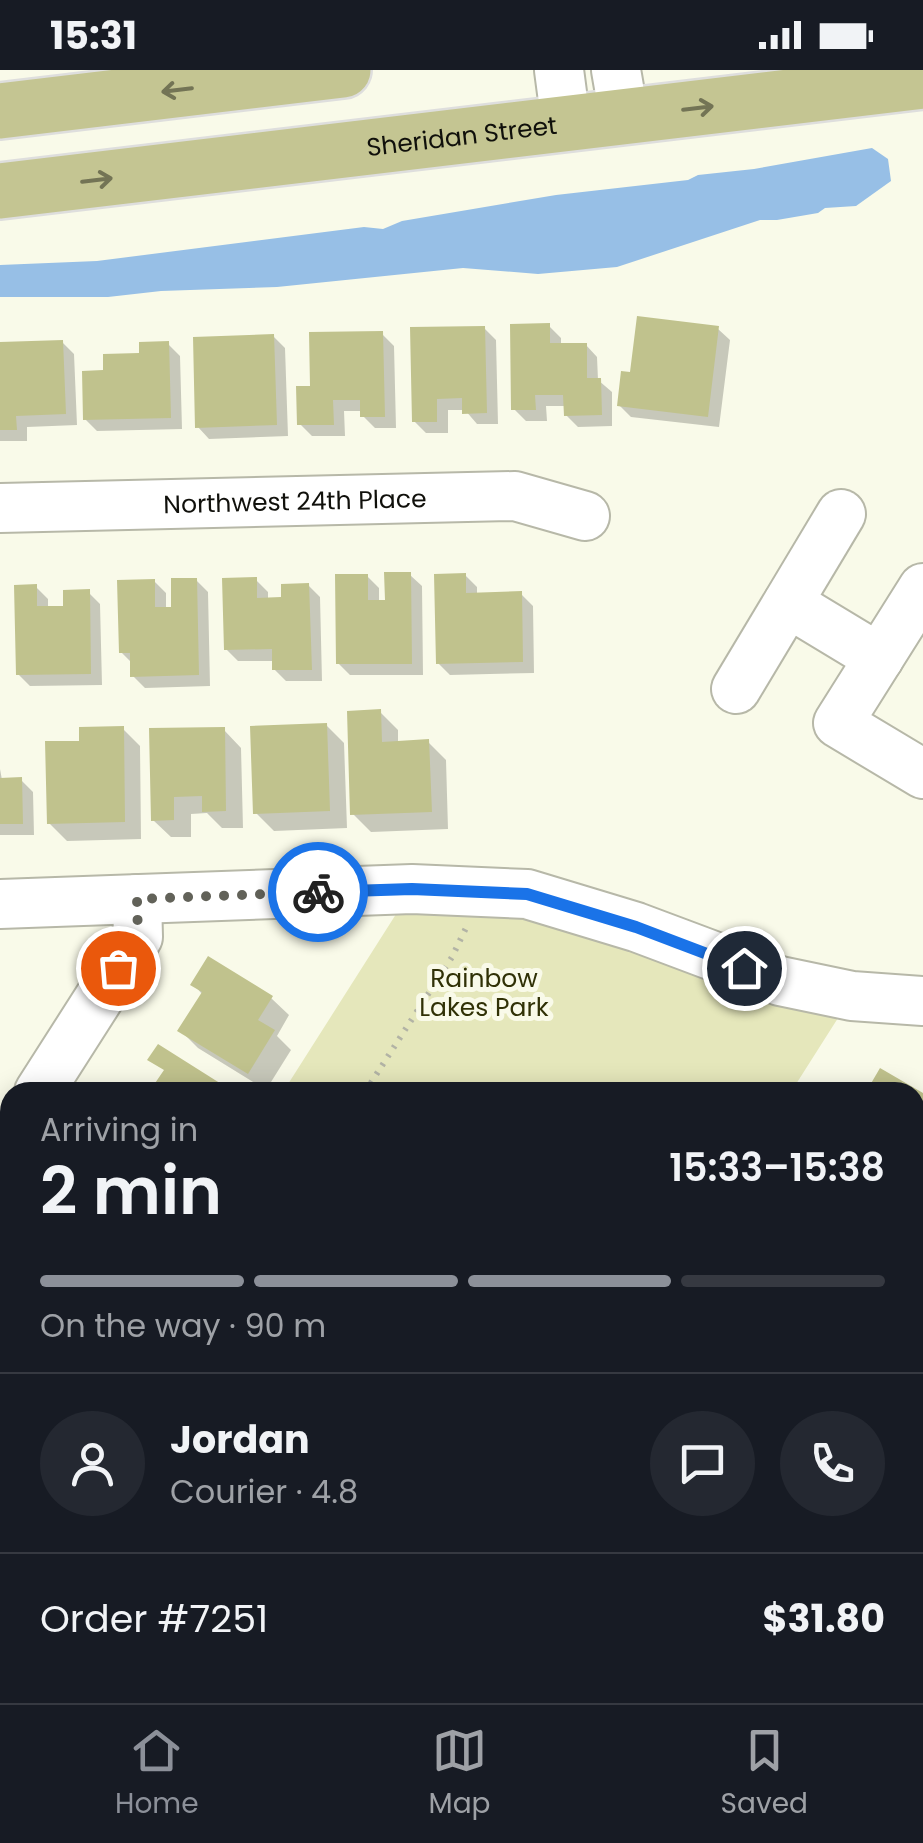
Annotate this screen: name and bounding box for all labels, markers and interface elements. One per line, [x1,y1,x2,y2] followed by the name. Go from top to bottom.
[50,9,137,62] text: 15:31
[161,81,193,100] one-way arrow
[681,98,713,117] one-way arrow
[365,107,559,165] street label: Sheridan Street
[80,170,112,189] one-way arrow
[163,481,427,522] street label: Northwest 24th Place
[268,842,368,942] courier
[291,865,346,920] icon: bike
[76,926,161,1011] pin
[702,926,787,1011] pin
[91,941,146,996] icon: bag
[717,941,772,996] icon: home
[419,961,549,1025] park label: Rainbow Lakes Park
[40,1107,198,1152] text: Arriving in
[669,1141,885,1194] text: 15:33–15:38
[40,1146,222,1237] text: 2 min
[40,1303,326,1348] text: On the way · 90 m
[40,1411,145,1516] button: person
[650,1411,755,1516] button: chat
[780,1411,885,1516] button: phone
[170,1413,310,1466] text: Jordan
[170,1469,358,1514] text: Courier · 4.8
[40,1592,268,1645] text: Order #7251
[763,1592,885,1645] text: $31.80
[115,1723,199,1825] tab: Home
[429,1723,491,1825] tab: Map
[721,1723,808,1825] tab: Saved

